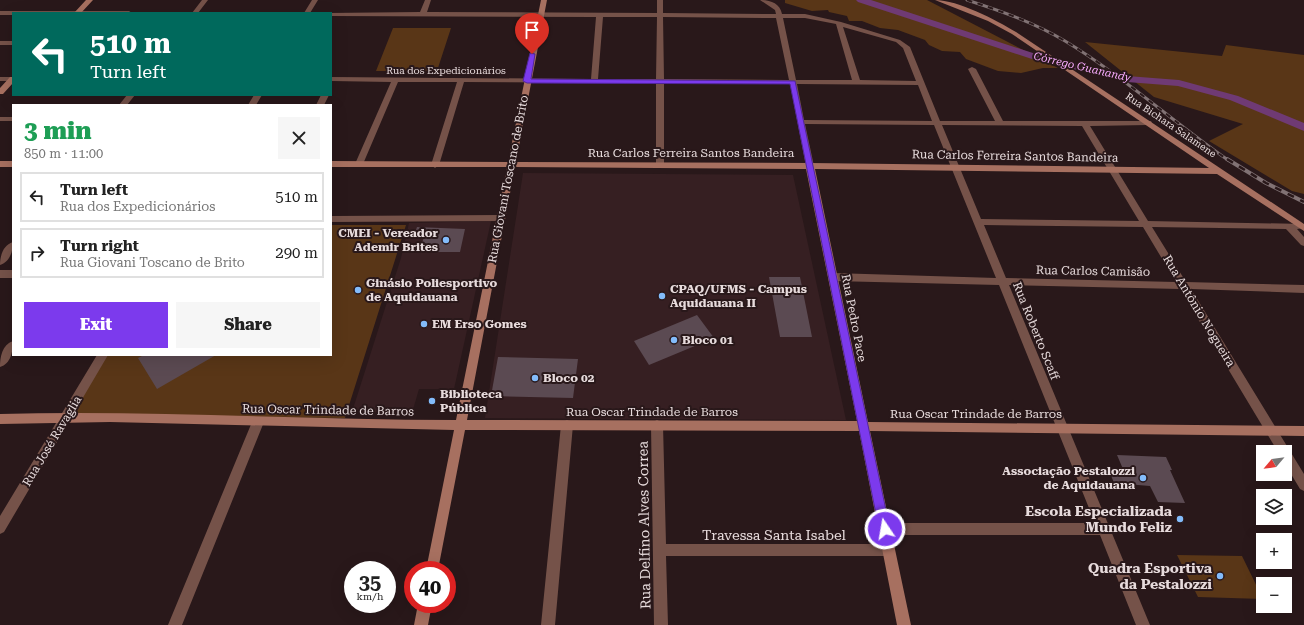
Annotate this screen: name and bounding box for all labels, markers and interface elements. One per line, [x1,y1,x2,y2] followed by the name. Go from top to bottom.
[515,13,549,54] pin
[521,19,543,41] icon: arrive
[90,27,171,60] text: 510 m
[24,28,76,80] icon: left
[1032,50,1132,85] water label: Córrego Guanandy
[90,61,166,82] text: Turn left
[386,65,506,76] street label: Rua dos Expedicionários
[1124,91,1219,160] street label: Rua Bichara Salamene
[485,94,531,264] street label: Rua Giovani Toscano de Brito
[24,117,91,145] text: 3 min
[278,117,320,159] button: close
[24,146,103,161] text: 850 m · 11:00
[588,146,795,160] street label: Rua Carlos Ferreira Santos Bandeira
[912,147,1119,165] street label: Rua Carlos Ferreira Santos Bandeira
[60,181,128,199] text: Turn left
[26,186,48,208] icon: left
[275,188,318,206] text: 510 m
[60,199,215,214] text: Rua dos Expedicionários
[338,226,439,254] place label: CMEI - Vereador Ademir Brites
[441,235,451,245] marker: CMEI - Vereador Ademir Brites
[60,237,139,255] text: Turn right
[26,242,48,264] icon: right
[275,244,318,262] text: 290 m
[1160,253,1238,370] street label: Rua Antônio Nogueira
[60,255,245,270] text: Rua Giovani Toscano de Brito
[1036,263,1150,279] street label: Rua Carlos Camisão
[839,273,869,364] street label: Rua Pedro Pace
[366,276,497,304] place label: Ginásio Poliesportivo de Aquidauana
[1010,280,1062,382] street label: Rua Roberto Scaff
[670,282,807,310] place label: CPAQ/UFMS - Campus Aquidauana II
[353,285,363,295] marker: Ginásio Poliesportivo de Aquidauana
[657,291,667,301] marker: CPAQ/UFMS - Campus Aquidauana II
[24,302,168,348] button: Exit
[176,302,320,348] button: Share
[432,317,527,331] place label: EM Erso Gomes
[419,319,429,329] marker: EM Erso Gomes
[682,333,734,347] place label: Bloco 01
[669,335,679,345] marker: Bloco 01
[543,371,595,385] place label: Bloco 02
[530,373,540,383] marker: Bloco 02
[440,387,502,415] place label: Biblioteca Pública
[20,393,85,489] street label: Rua José Ravaglia
[427,396,437,406] marker: Biblioteca Pública
[242,402,414,419] street label: Rua Oscar Trindade de Barros
[566,405,738,419] street label: Rua Oscar Trindade de Barros
[890,407,1062,421] street label: Rua Oscar Trindade de Barros
[635,440,653,609] street label: Rua Delfino Alves Correa
[1256,445,1292,481] north arrow
[1256,445,1292,613] map controls
[1002,464,1135,492] place label: Associação Pestalozzi de Aquidauana
[1138,473,1148,483] marker: Associação Pestalozzi de Aquidauana
[1256,489,1292,525] button: layers
[1025,503,1173,535] place label: Escola Especializada Mundo Feliz
[864,508,906,550] position arrow
[1175,514,1185,524] marker: Escola Especializada Mundo Feliz
[702,527,847,543] street label: Travessa Santa Isabel
[1256,533,1292,569] button: +
[1088,560,1213,592] place label: Quadra Esportiva da Pestalozzi
[404,561,456,613] speed limit sign: 40
[359,570,381,594] text: 35
[1215,571,1225,581] marker: Quadra Esportiva da Pestalozzi
[1256,577,1292,613] button: −
[357,591,383,602] text: km/h

